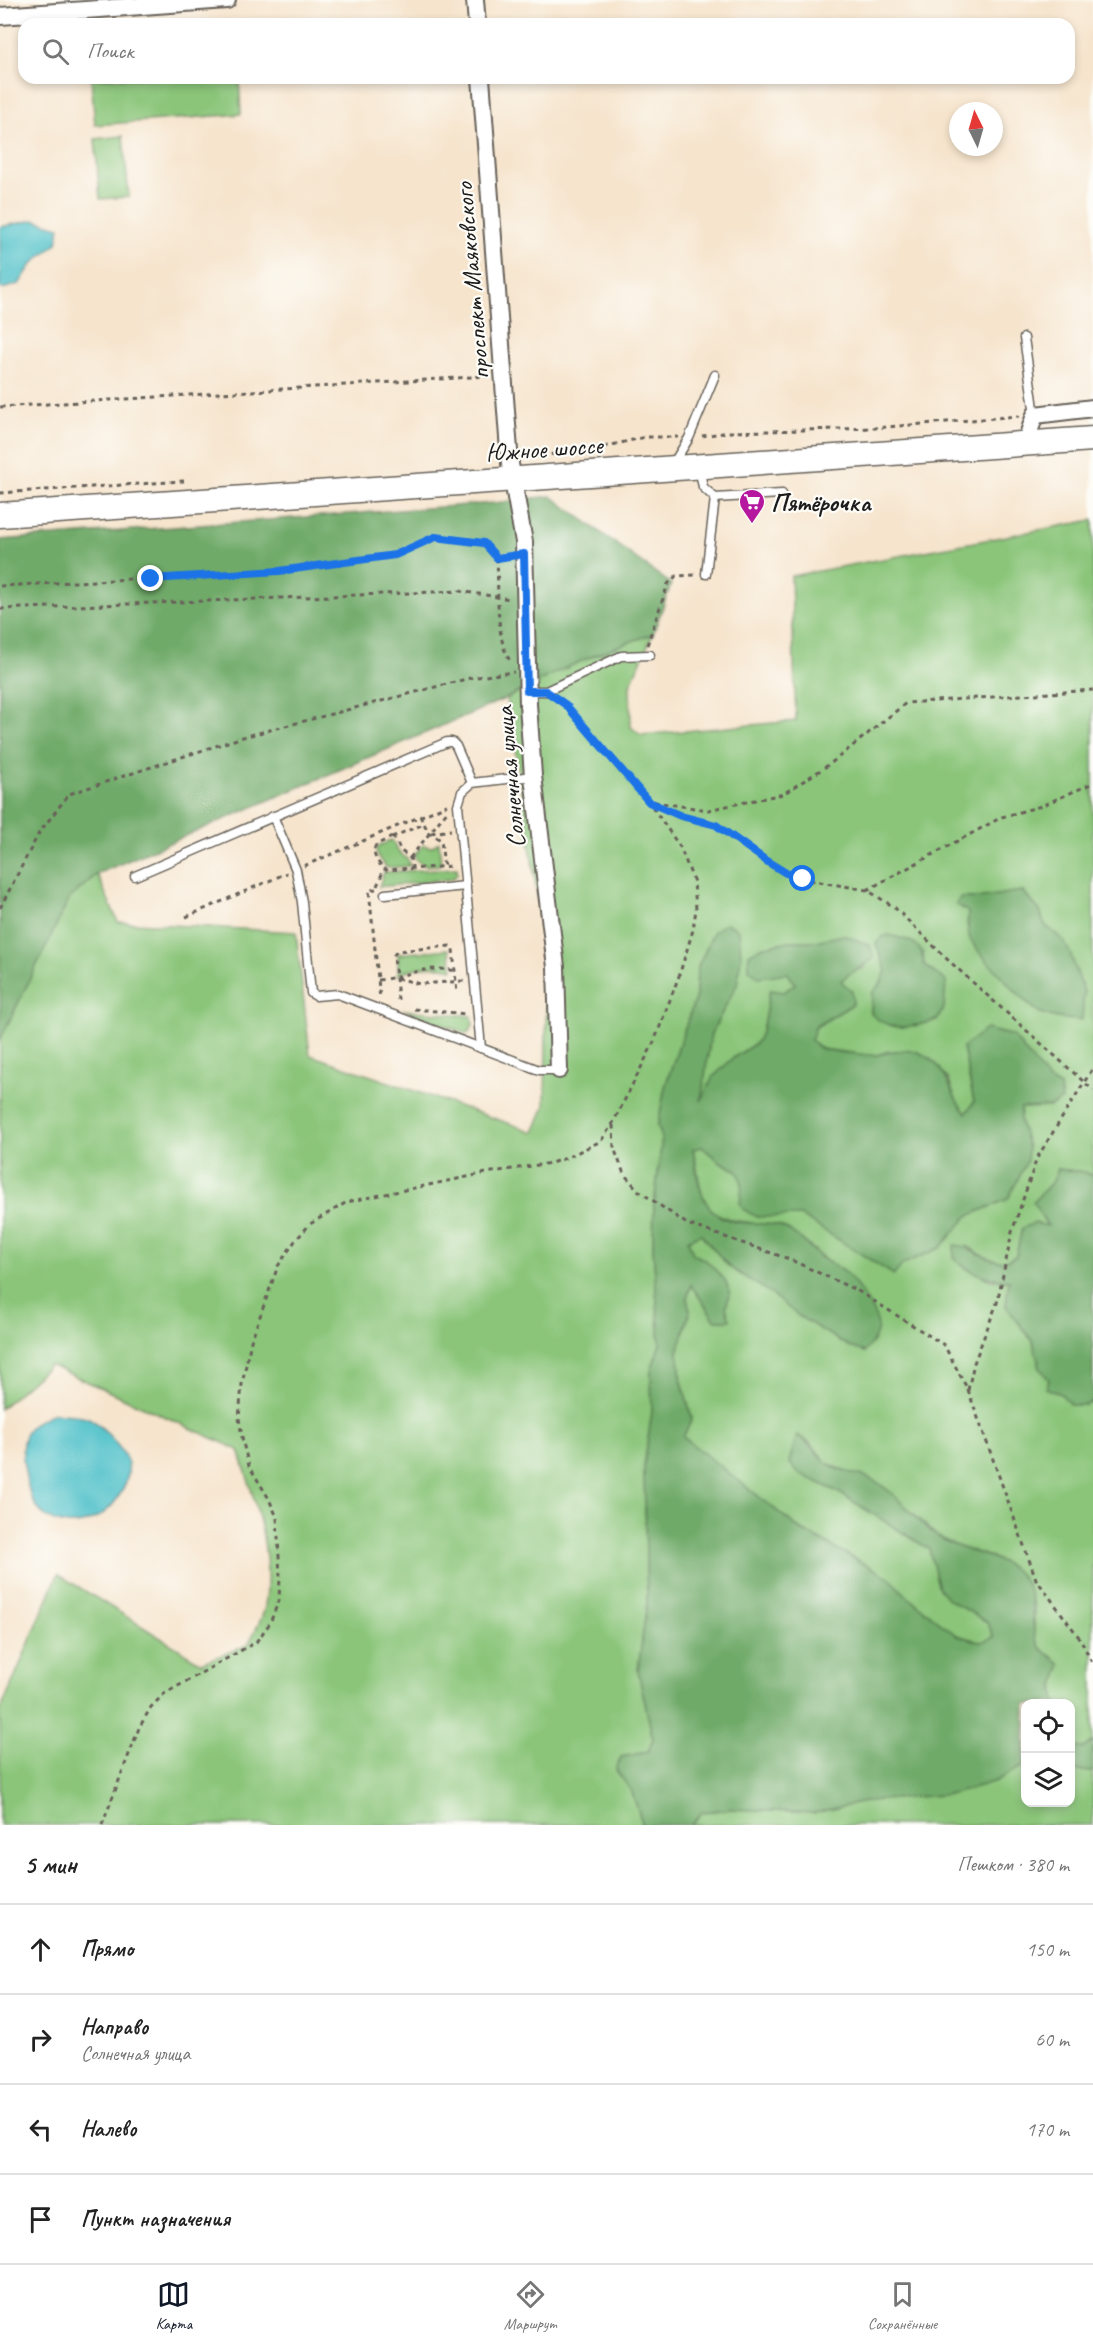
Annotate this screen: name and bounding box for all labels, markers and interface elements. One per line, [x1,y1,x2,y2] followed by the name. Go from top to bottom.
[18,18,1075,84] search box
[39,35,72,68] icon: search
[87,37,133,65] text: Поиск
[949,102,1003,156] north arrow
[447,179,497,381] street label: проспект Маяковского
[484,428,606,470] street label: Южное шоссе
[771,486,872,519] place label: Пятёрочка
[737,487,767,525] supermarket icon: Пятёрочка
[137,565,163,591] route end
[487,703,533,849] street label: Солнечная улица
[789,865,815,891] route start
[1021,1699,1075,1807] map controls
[1021,1699,1075,1753] button: locate
[1021,1753,1075,1807] button: layers
[24,1848,76,1881] text: 5 мин
[957,1852,1069,1877] text: Пешком · 380 m
[24,1933,57,1966] icon: ahead
[81,1935,133,1963] text: Прямо
[1026,1937,1069,1962] text: 150 m
[81,2013,148,2041] text: Направо
[24,2023,57,2056] icon: right
[1035,2027,1069,2052] text: 60 m
[81,2041,190,2066] text: Солнечная улица
[24,2113,57,2146] icon: left
[81,2115,137,2143] text: Налево
[1026,2117,1069,2142] text: 170 m
[24,2203,57,2236] icon: arrive
[81,2205,230,2233] text: Пункт назначения
[156,2278,192,2334] tab: Карта
[504,2278,556,2334] tab: Маршрут
[868,2278,937,2334] tab: Сохранённые

